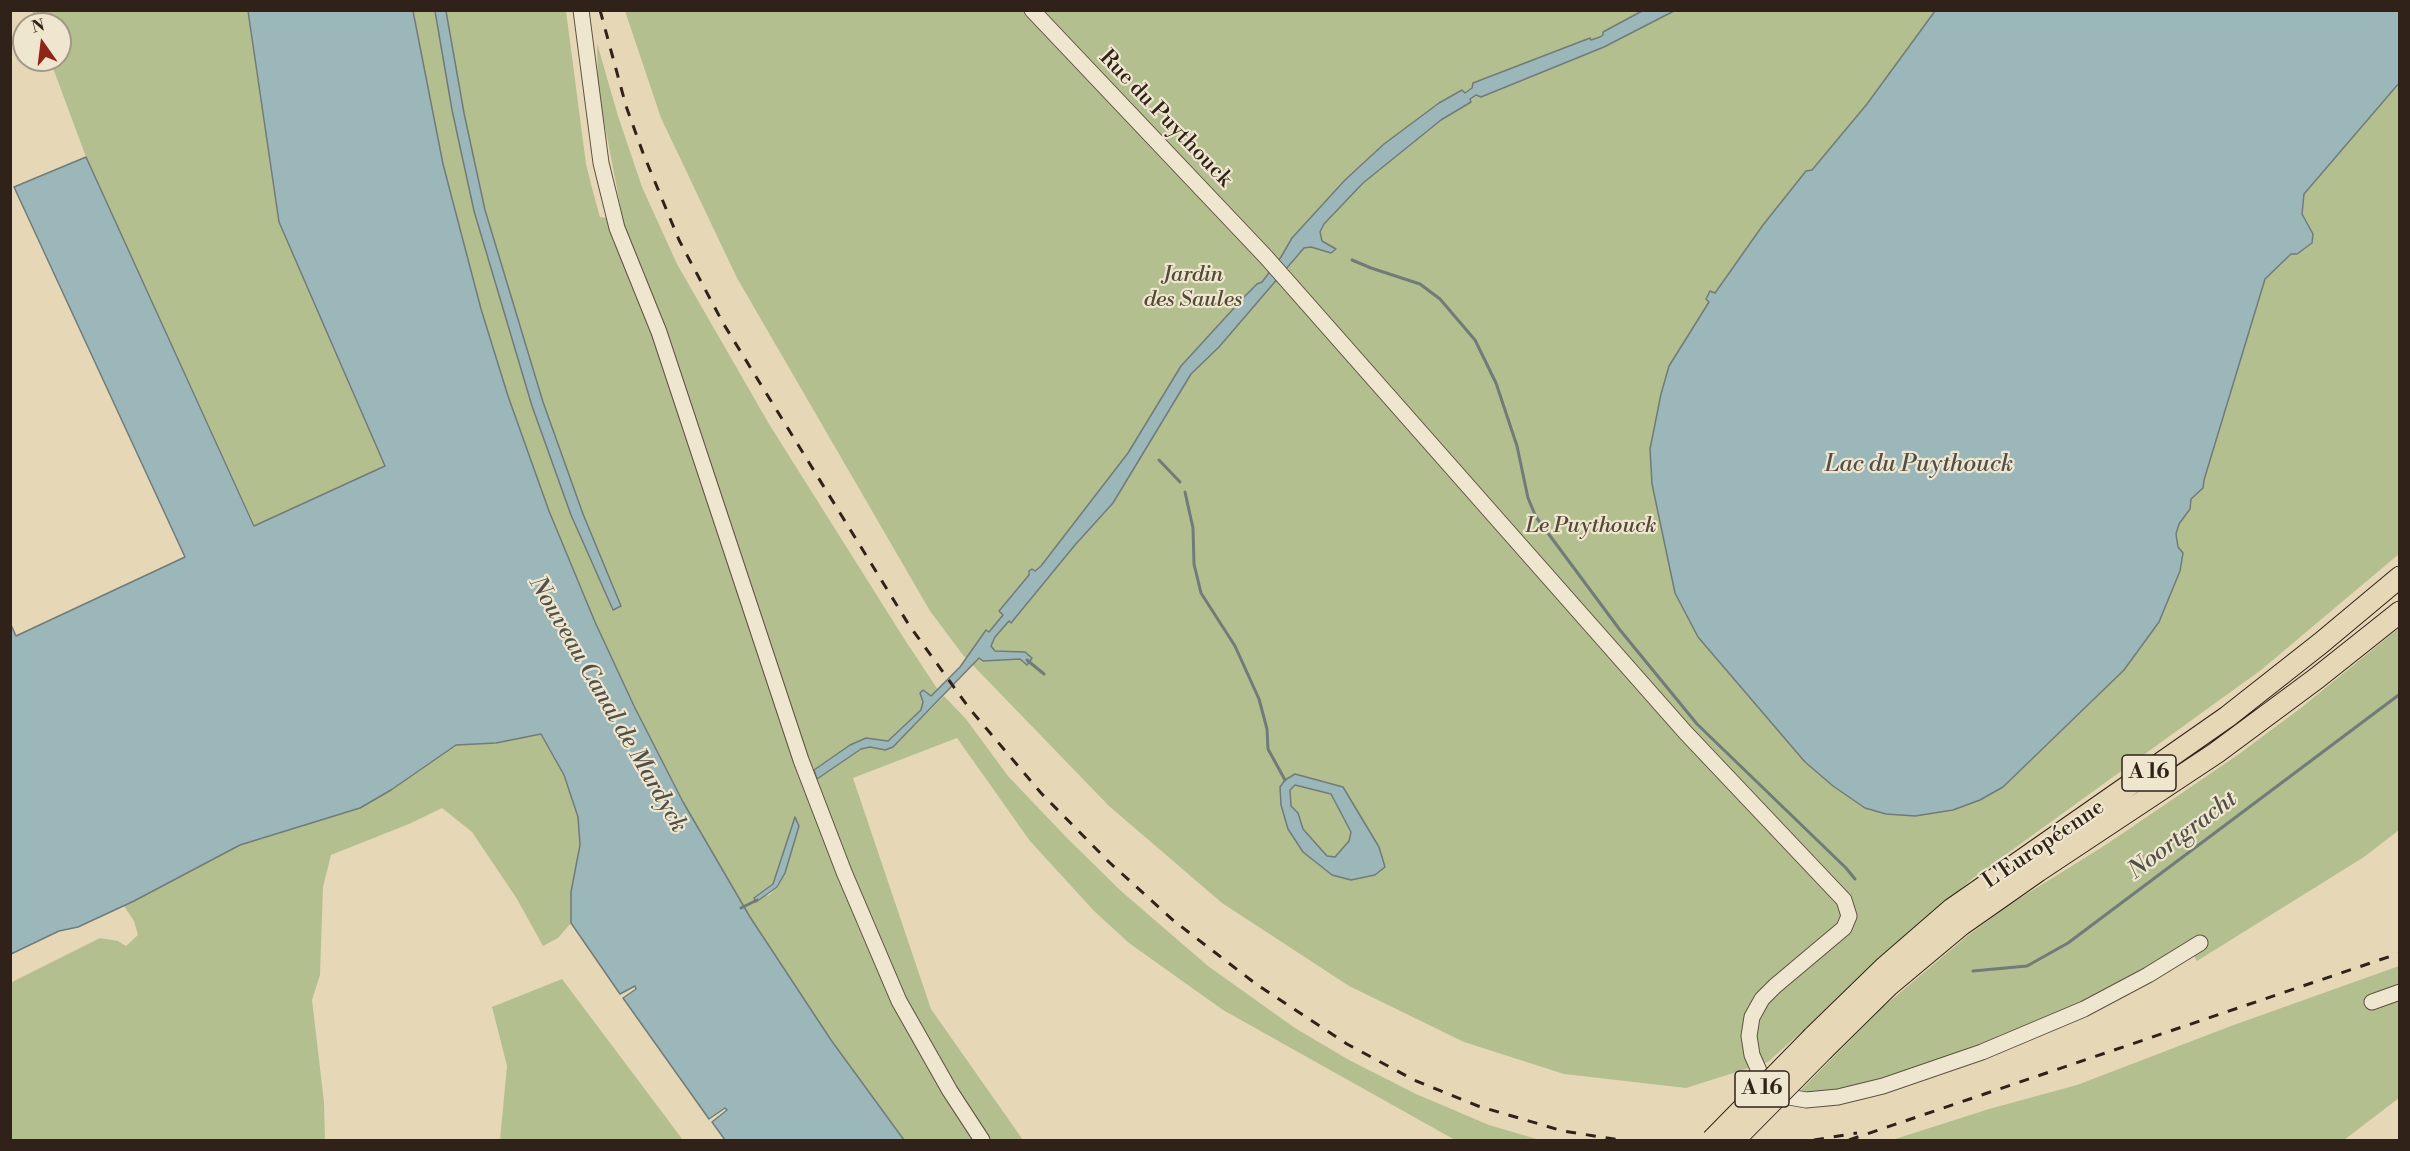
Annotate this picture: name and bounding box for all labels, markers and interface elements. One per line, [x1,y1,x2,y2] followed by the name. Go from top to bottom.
[12,12,72,72] north arrow
[30,15,47,38] text: N
[1093,45,1237,193] street label: Rue du Puythouck
[1144,263,1242,314] park label: Jardin des Saules
[1825,451,2013,479] water label: Lac du Puythouck
[1525,514,1657,540] park label: Le Puythouck
[522,572,692,838] water label: Nouveau Canal de Mardyck
[2122,755,2176,791] road number: A 16
[2123,786,2243,886] water label: Noortgracht
[1978,795,2110,895] street label: L'Européenne
[1735,1071,1789,1107] road number: A 16

